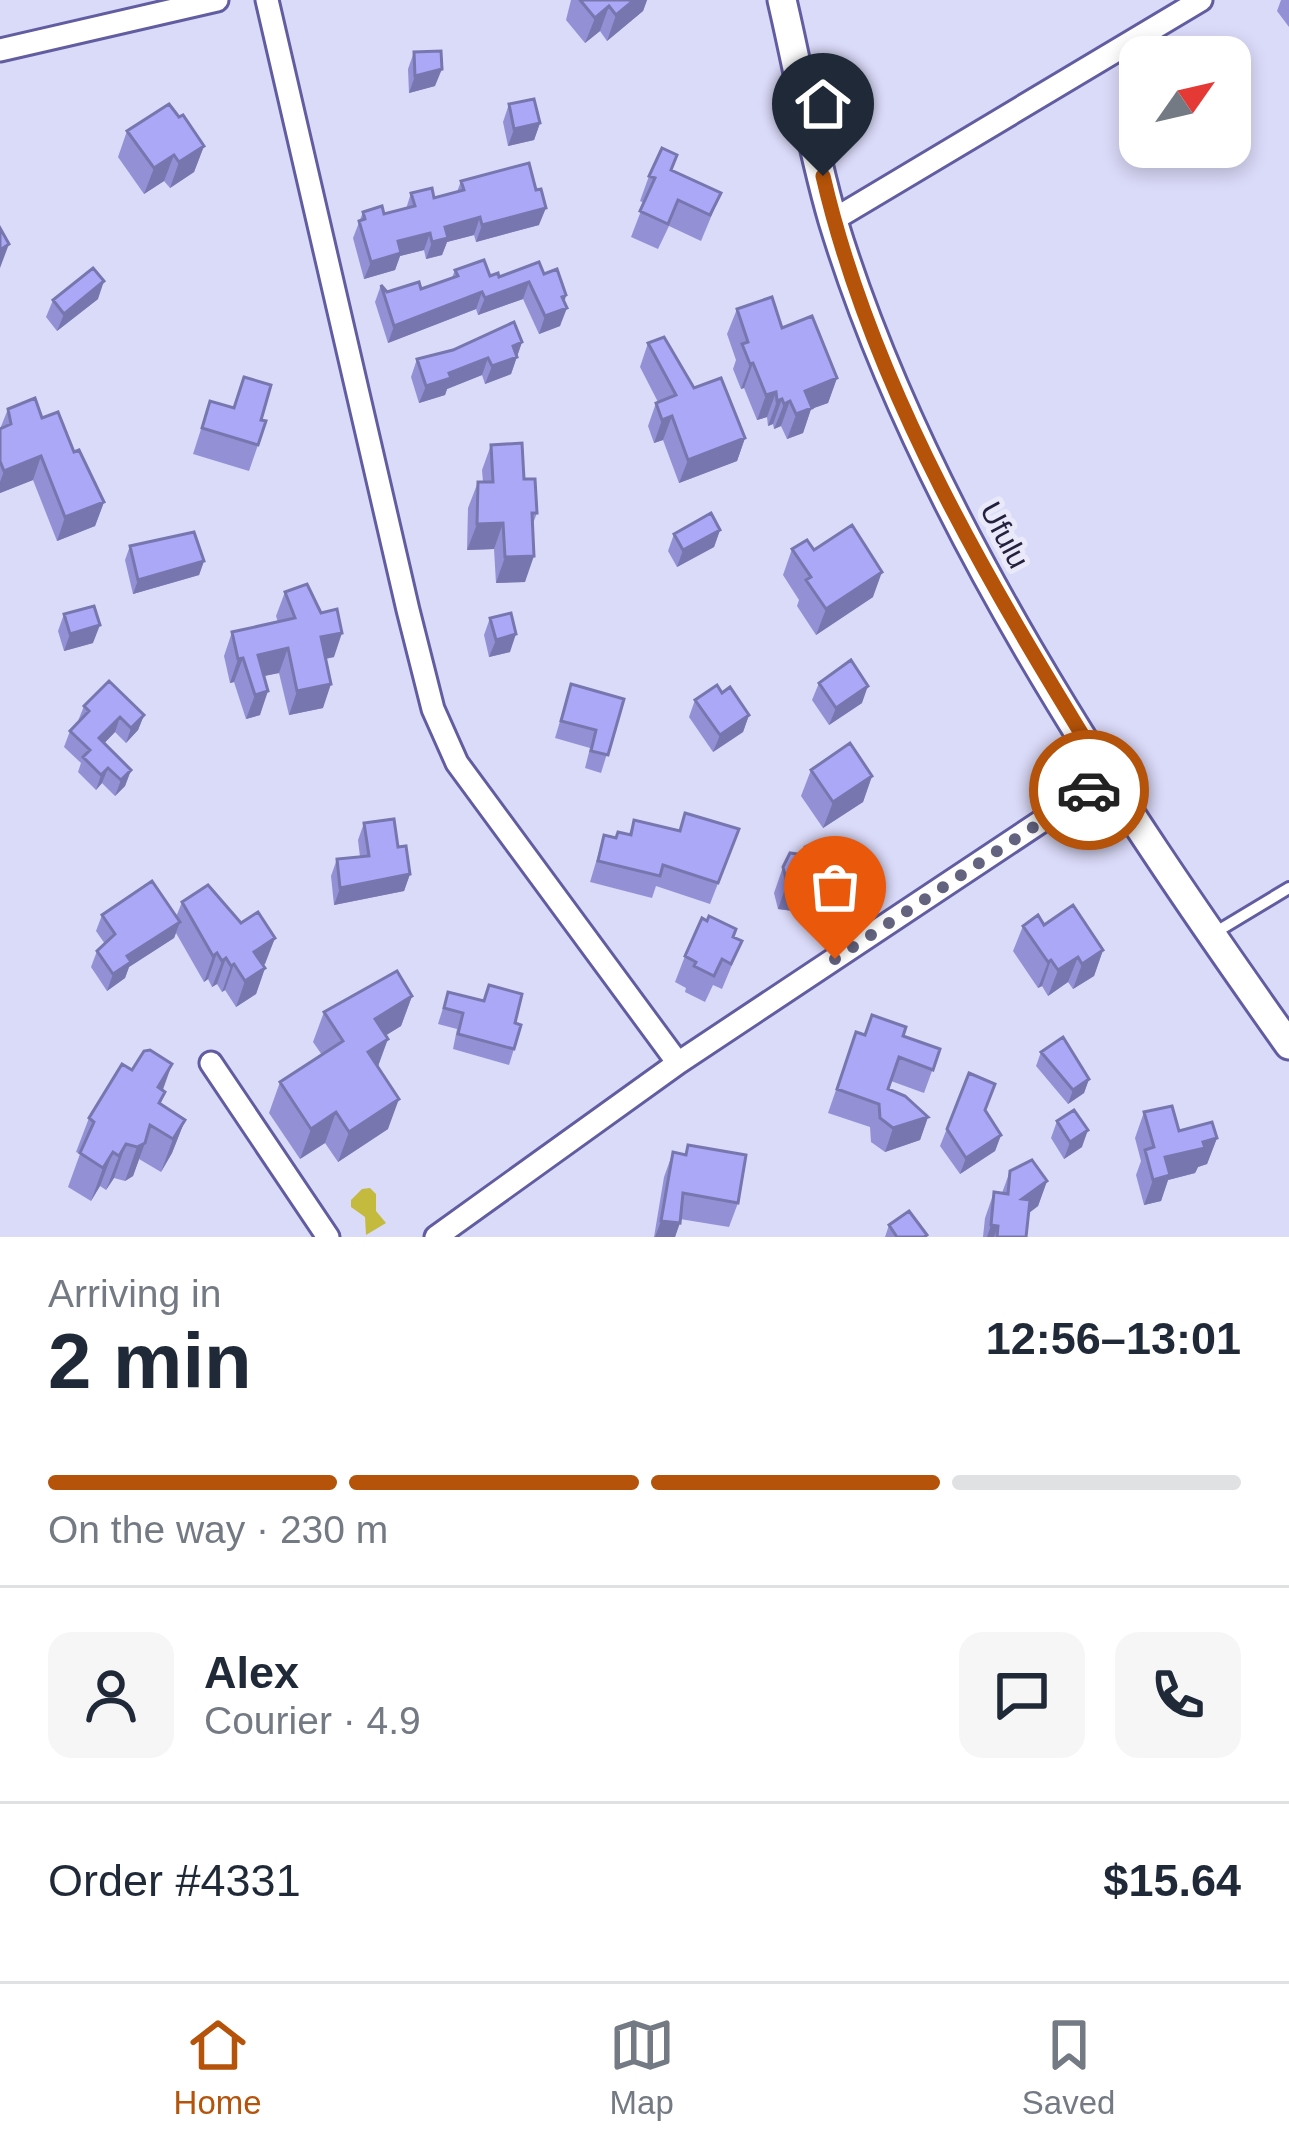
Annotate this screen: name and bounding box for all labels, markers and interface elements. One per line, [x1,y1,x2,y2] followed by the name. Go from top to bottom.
[1119,36,1251,168] north arrow
[1119,36,1251,168] map controls
[772,53,874,176] pin
[790,71,856,137] icon: home
[974,496,1036,574] street label: Ufulu
[1029,730,1149,850] courier
[1056,757,1122,823] icon: car
[784,836,886,959] pin
[802,854,868,920] icon: bag
[48,1272,221,1315] text: Arriving in
[986,1313,1241,1364] text: 12:56–13:01
[48,1317,252,1405] text: 2 min
[48,1508,388,1551] text: On the way · 230 m
[48,1632,174,1758] button: person
[959,1632,1085,1758] button: chat
[1115,1632,1241,1758] button: phone
[204,1647,299,1698] text: Alex
[204,1699,421,1742] text: Courier · 4.9
[48,1855,301,1906] text: Order #4331
[1103,1855,1241,1906] text: $15.64
[174,2012,262,2122] tab: Home
[609,2012,675,2122] tab: Map
[1022,2012,1115,2122] tab: Saved

